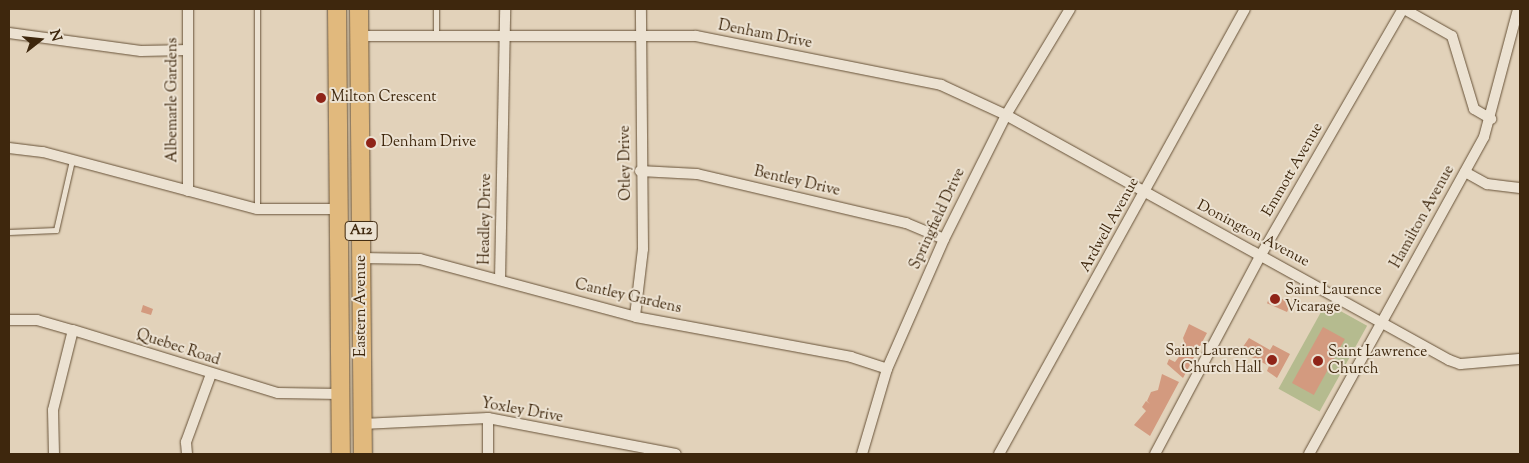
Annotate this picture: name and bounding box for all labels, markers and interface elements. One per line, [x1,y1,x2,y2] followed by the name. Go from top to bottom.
[15,15,65,65] north arrow
[717,17,813,53] street label: Denham Drive
[43,28,66,44] text: N
[164,37,182,163] street label: Albemarle Gardens
[331,89,436,107] place label: Milton Crescent
[315,92,327,104] marker: Milton Crescent
[1259,120,1327,220] street label: Emmott Avenue
[616,125,636,201] street label: Otley Drive
[381,134,476,152] place label: Denham Drive
[365,137,377,149] marker: Denham Drive
[1387,162,1459,272] street label: Hamilton Avenue
[752,163,842,201] street label: Bentley Drive
[907,165,969,273] street label: Springfield Drive
[476,173,496,265] street label: Headley Drive
[1077,175,1143,275] street label: Ardwell Avenue
[1194,197,1312,271] street label: Donington Avenue
[344,220,378,242] road number: A12
[353,255,371,357] street label: Eastern Avenue
[573,276,683,318] street label: Cantley Gardens
[1285,281,1382,316] place label: Saint Laurence Vicarage
[1269,293,1281,305] marker: Saint Laurence Vicarage
[134,326,222,370] street label: Quebec Road
[1165,342,1262,377] place label: Saint Laurence Church Hall
[1328,343,1427,378] place label: Saint Lawrence Church
[1266,354,1278,366] marker: Saint Laurence Church Hall
[1312,355,1324,367] marker: Saint Lawrence Church
[480,395,564,427] street label: Yoxley Drive

